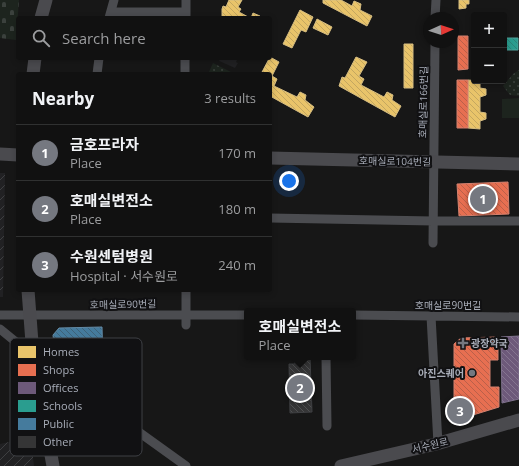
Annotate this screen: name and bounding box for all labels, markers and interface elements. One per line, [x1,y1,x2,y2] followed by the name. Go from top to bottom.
[423,12,459,48] north arrow
[471,12,507,84] map controls
[471,12,507,48] button: +
[16,16,272,60] search box
[30,27,52,49] icon: search
[62,28,146,48] text: Search here
[471,48,507,84] button: −
[415,66,431,138] street label: 호매실로166번길
[32,87,94,110] text: Nearby
[204,89,256,107] text: 3 results
[70,134,139,154] text: 금호프라자
[41,144,49,162] text: 1
[218,144,256,162] text: 170 m
[359,153,431,169] street label: 호매실로104번길
[70,154,102,172] text: Place
[279,171,299,191] your location
[470,184,496,214] pin: 1
[70,190,153,210] text: 호매실변전소
[41,200,49,218] text: 2
[218,200,256,218] text: 180 m
[70,210,102,228] text: Place
[70,246,153,266] text: 수원센텀병원
[41,256,49,274] text: 3
[218,256,256,274] text: 240 m
[70,267,178,285] text: Hospital · 서수원로
[90,296,156,312] street label: 호매실로90번길
[415,298,481,312] street label: 호매실로90번길
[244,308,356,360] popup
[259,316,341,336] text: 호매실변전소
[259,336,290,354] text: Place
[471,336,508,350] place label: 광장약국
[10,338,142,456] legend
[458,338,468,348] marker: 광장약국
[43,344,79,359] text: Homes
[43,362,74,377] text: Shops
[418,366,464,380] place label: 아진스퀘어
[467,368,477,378] marker: 아진스퀘어
[287,373,313,403] pin: 2
[43,380,78,395] text: Offices
[447,396,473,426] pin: 3
[43,398,82,413] text: Schools
[43,416,74,431] text: Public
[43,434,73,449] text: Other
[410,434,450,456] street label: 서수원로

